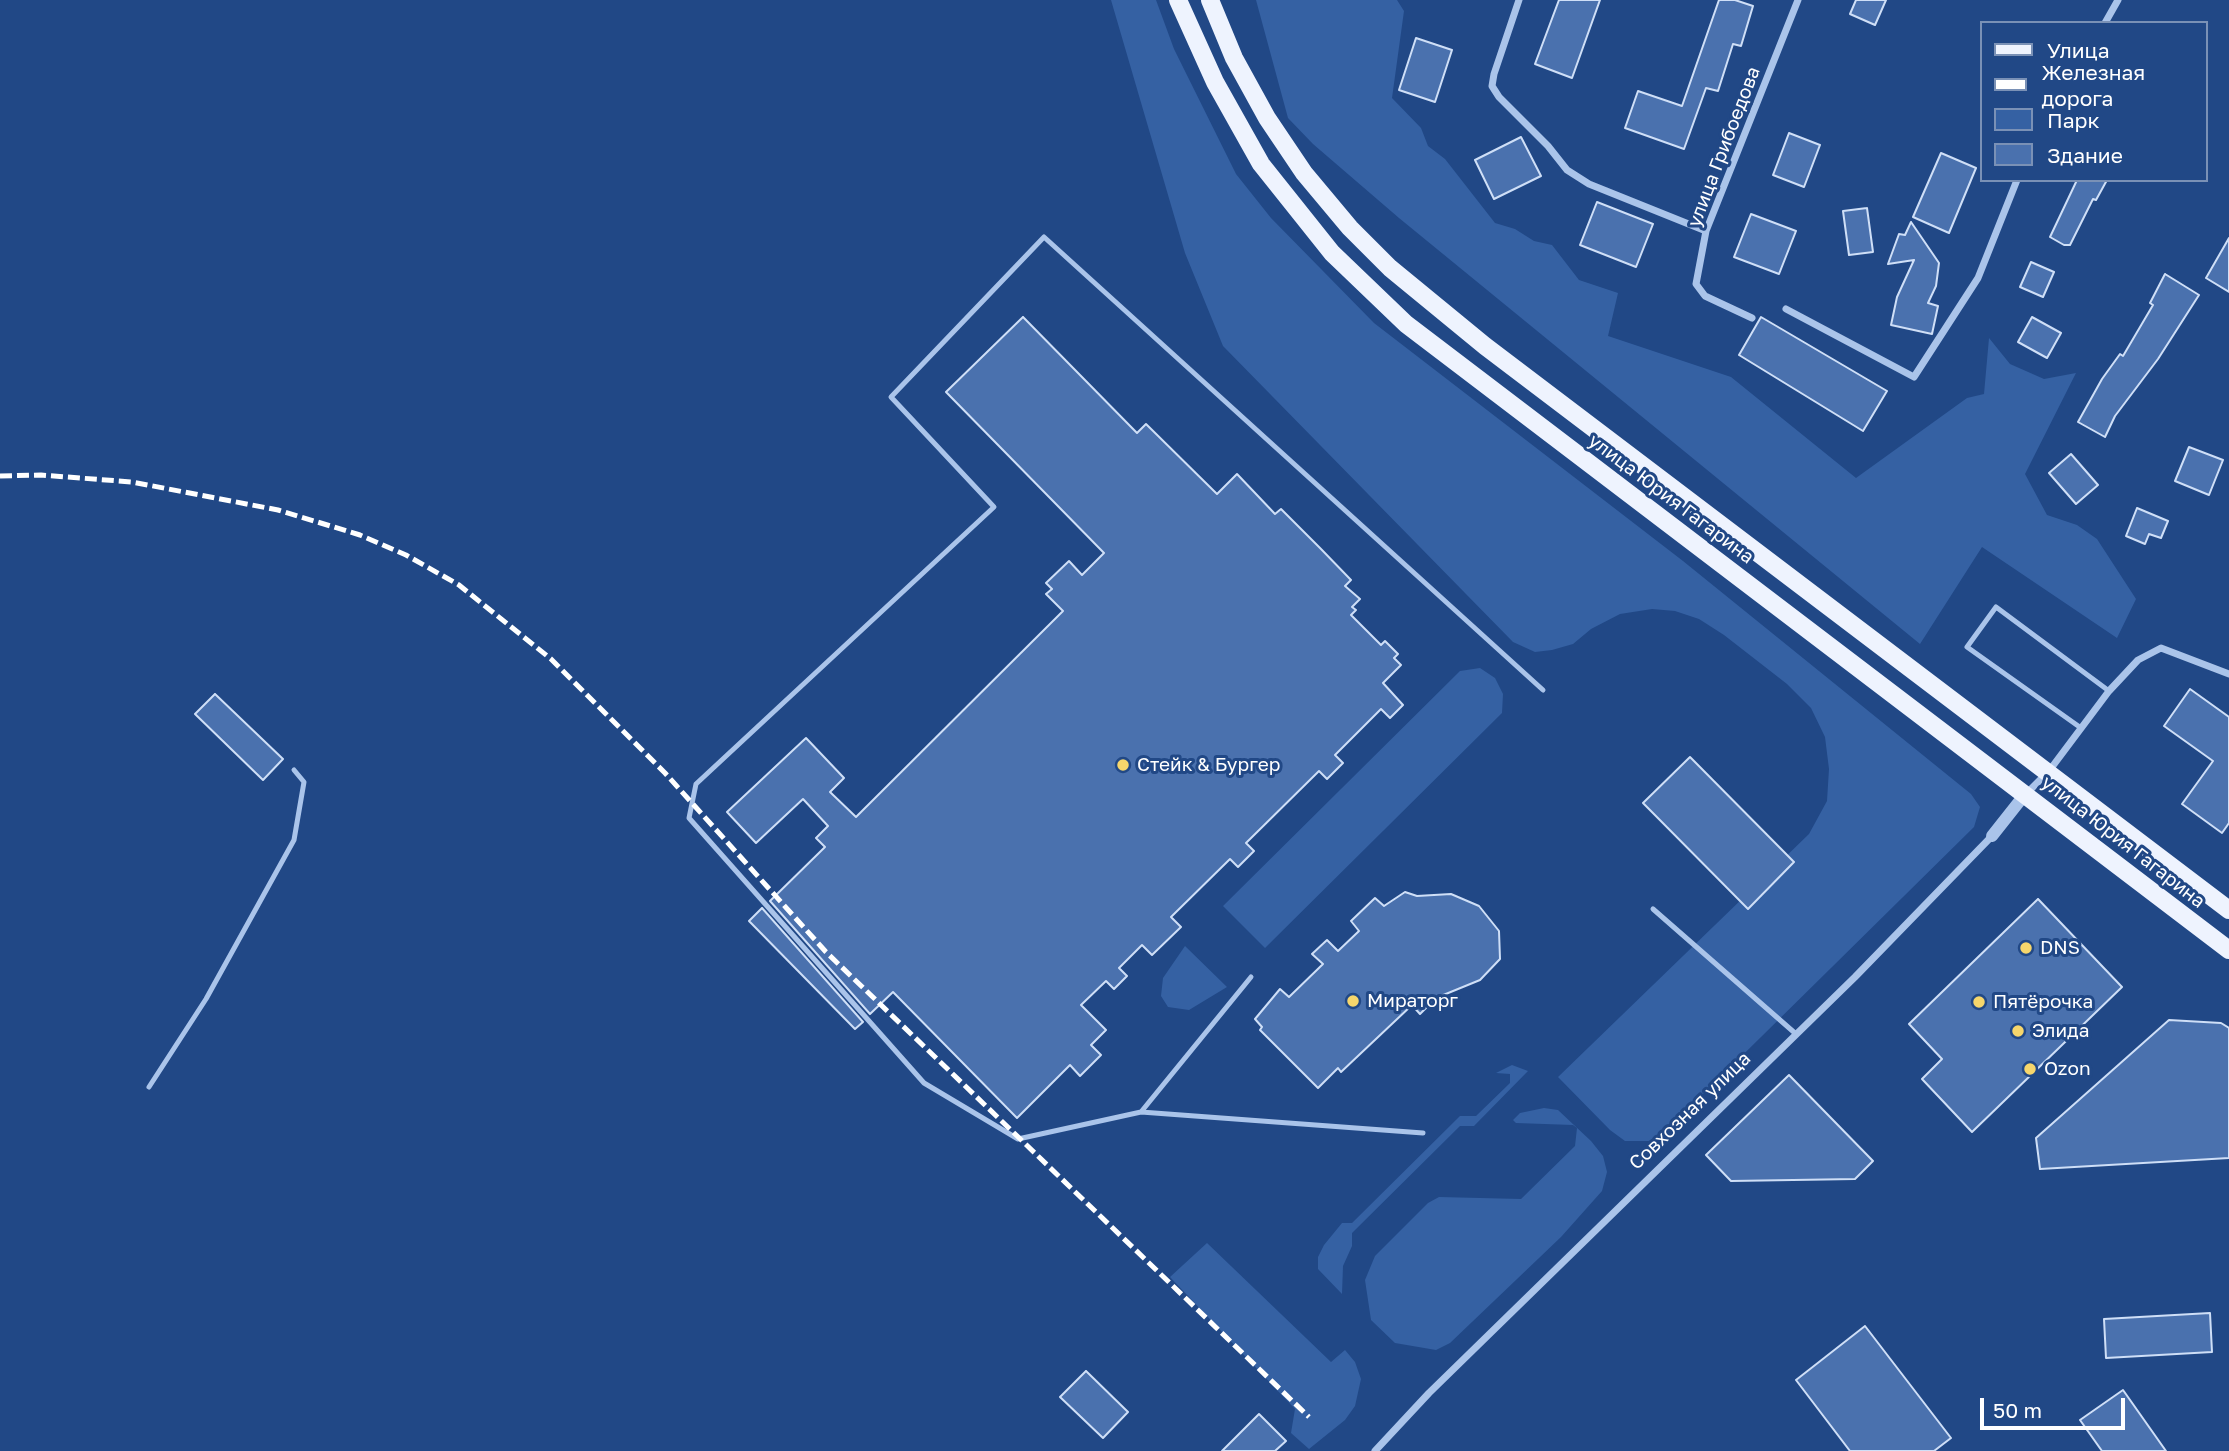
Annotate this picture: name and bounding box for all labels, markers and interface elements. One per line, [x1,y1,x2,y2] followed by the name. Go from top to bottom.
[1980,21,2208,182] legend
[2047,37,2110,63] text: Улица
[2041,59,2145,111] text: Железная дорога
[1683,63,1765,231] street label: улица Грибоедова
[2047,107,2100,133] text: Парк
[2047,142,2123,168] text: Здание
[1584,429,1758,569] street label: улица Юрия Гагарина
[1137,754,1280,776] place label: Стейк & Бургер
[1115,757,1131,773] marker: Стейк & Бургер
[2037,771,2209,913] street label: улица Юрия Гагарина
[2040,937,2080,959] place label: DNS
[2018,940,2034,956] marker: DNS
[1367,990,1458,1012] place label: Мираторг
[1993,991,2093,1013] place label: Пятёрочка
[1345,993,1361,1009] marker: Мираторг
[1971,994,1987,1010] marker: Пятёрочка
[2032,1020,2089,1042] place label: Элида
[2010,1023,2026,1039] marker: Элида
[1625,1047,1755,1175] street label: Совхозная улица
[2044,1058,2091,1080] place label: Ozon
[2022,1061,2038,1077] marker: Ozon
[1984,1384,2129,1428] scale bar
[1993,1397,2042,1423] text: 50 m

